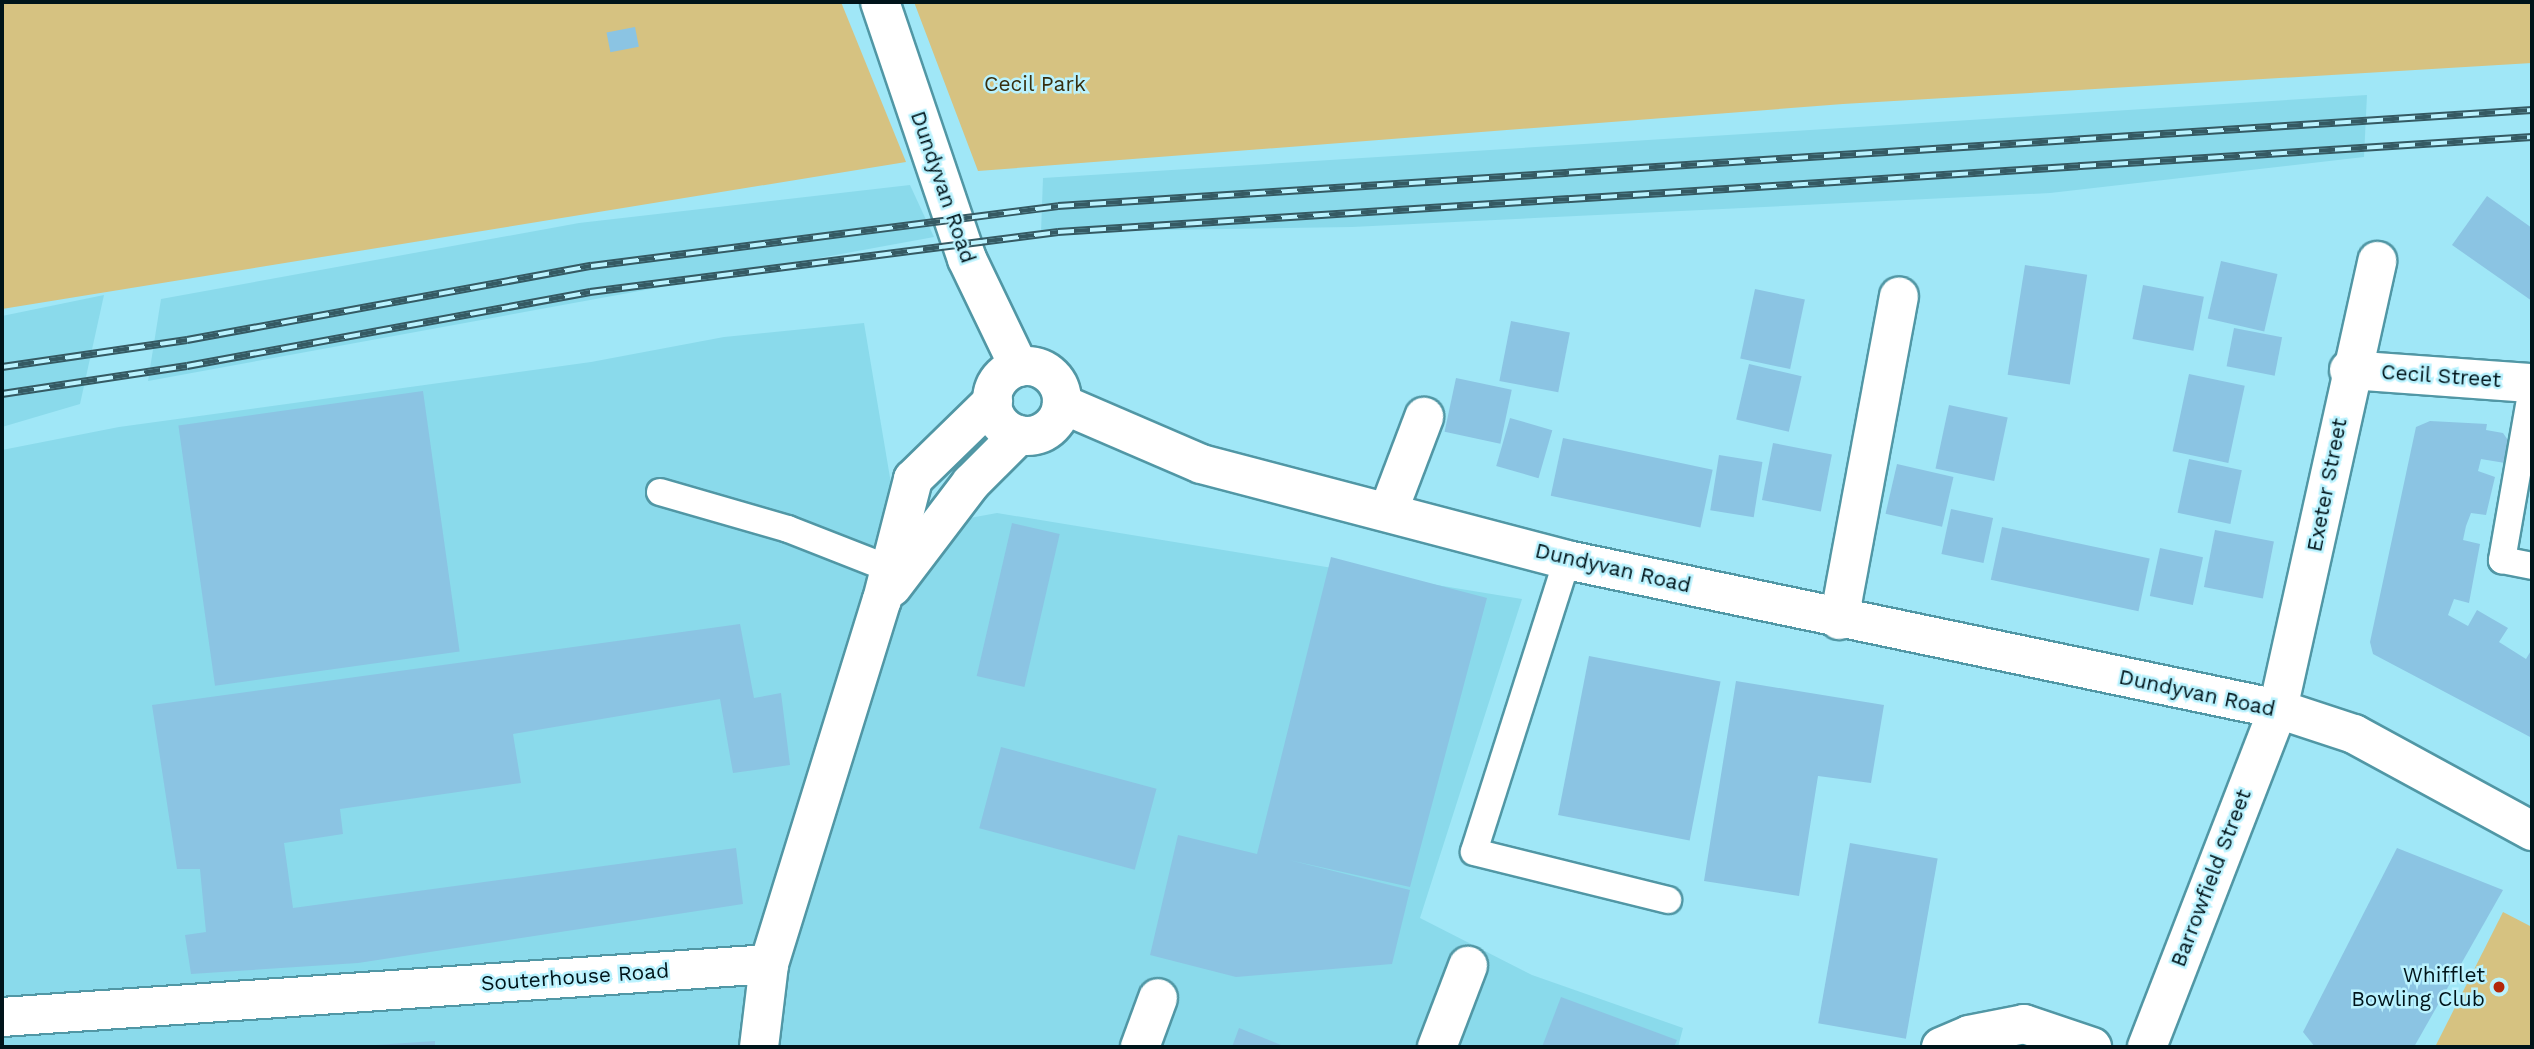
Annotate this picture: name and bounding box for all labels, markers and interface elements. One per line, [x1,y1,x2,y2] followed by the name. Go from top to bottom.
[984,71,1086,97] park label: Cecil Park
[905,108,981,266] street label: Dundyvan Road
[2380,359,2502,393] street label: Cecil Street
[2302,416,2352,554] street label: Exeter Street
[1533,538,1693,598] street label: Dundyvan Road
[2117,664,2277,722] street label: Dundyvan Road
[2166,786,2256,970] street label: Barrowfield Street
[480,958,670,996] street label: Souterhouse Road
[2351,962,2485,1012] place label: Whifflet Bowling Club
[2491,979,2507,995] marker: Whifflet Bowling Club

